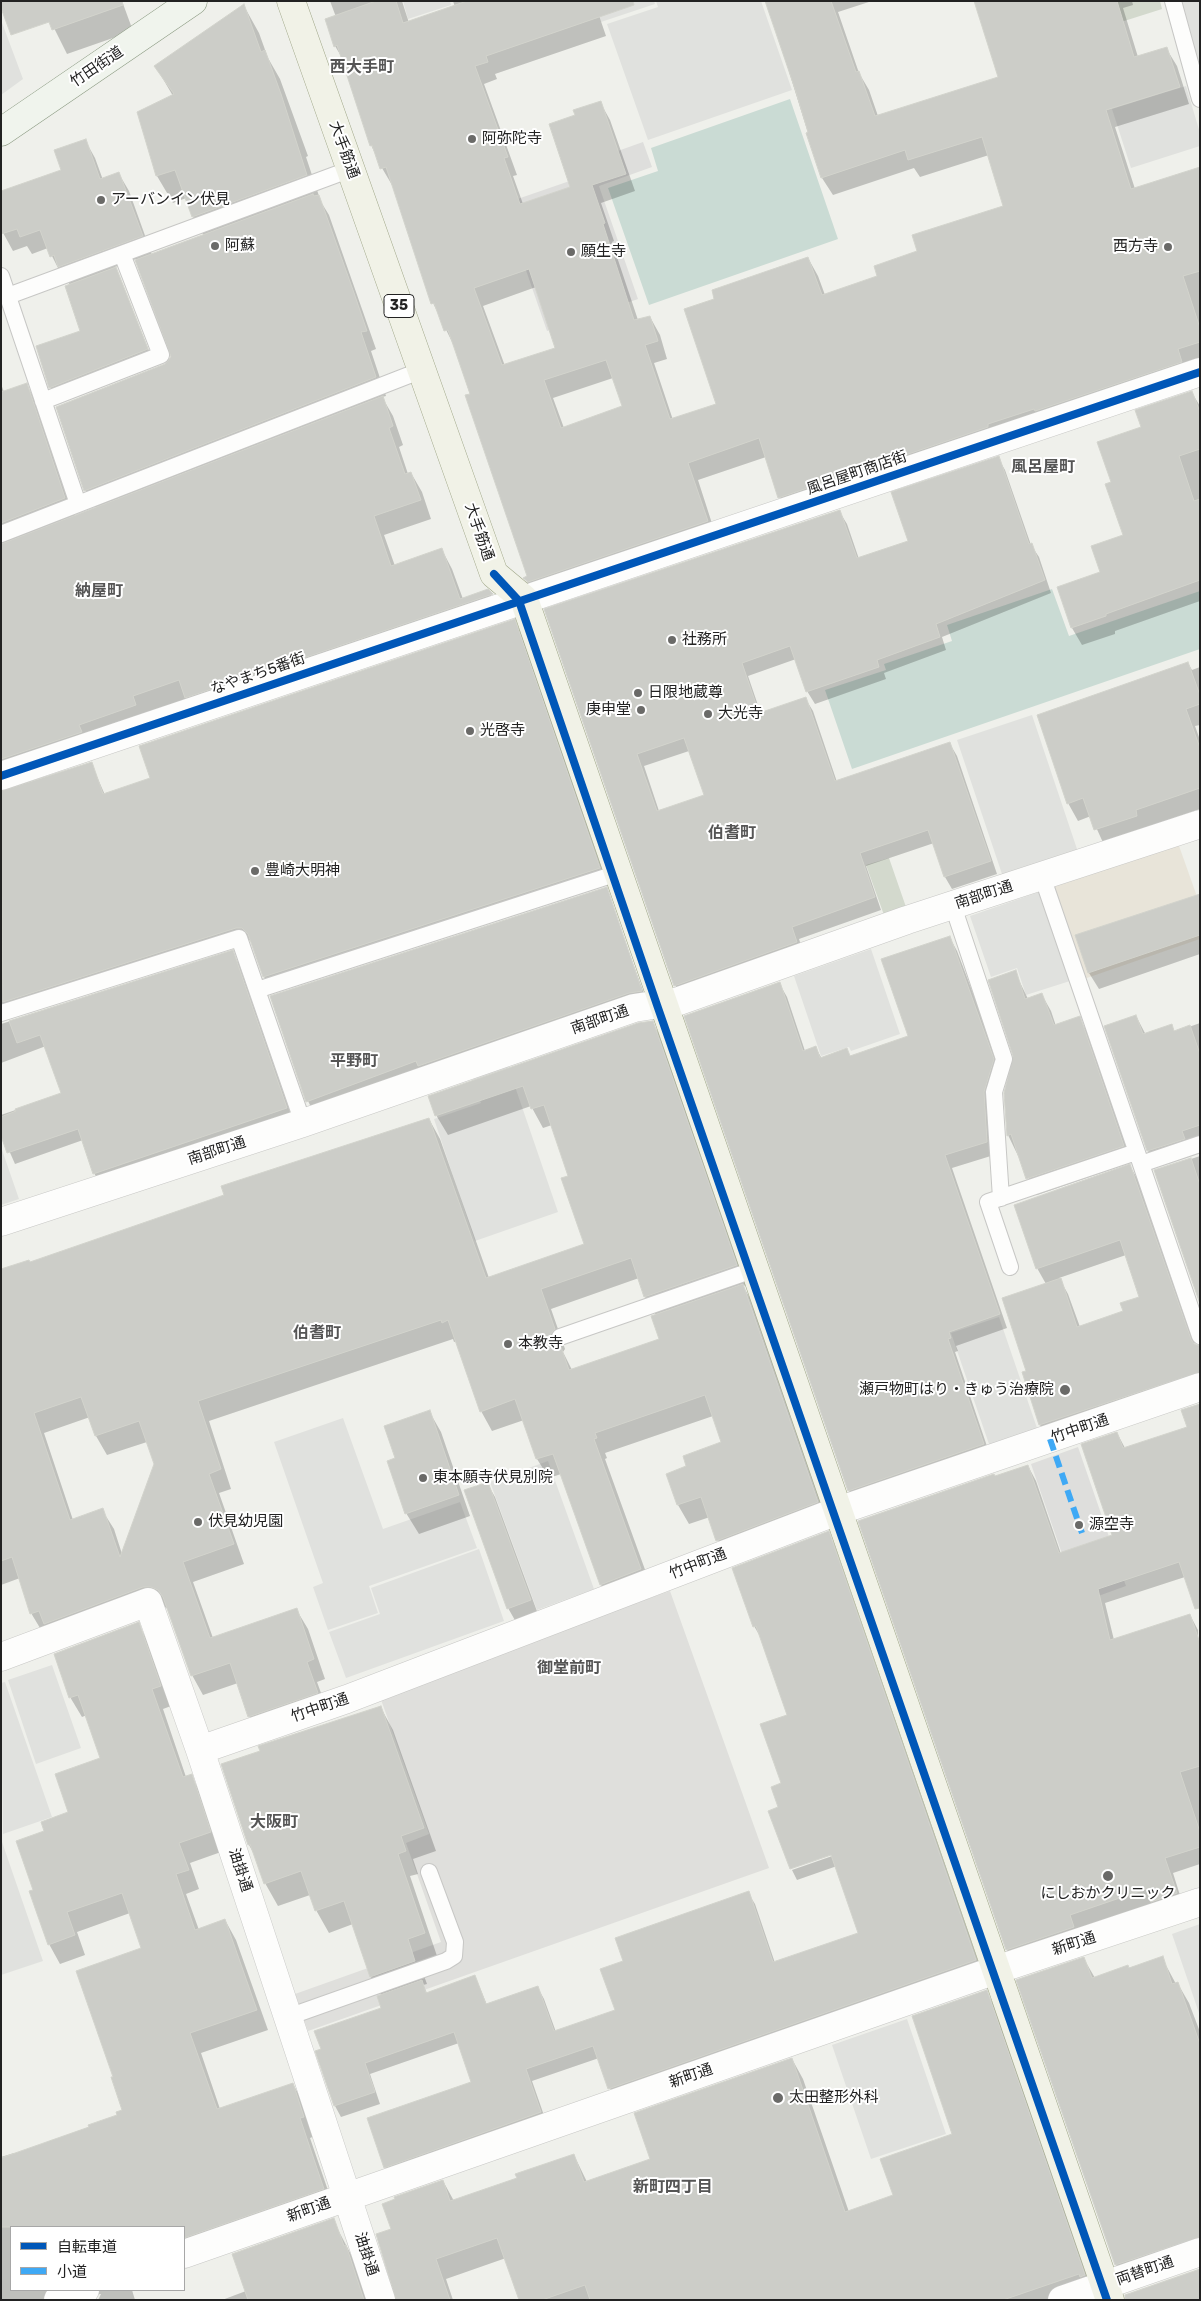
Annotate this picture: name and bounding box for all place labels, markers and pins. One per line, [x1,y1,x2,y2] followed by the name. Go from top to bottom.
[482,130,542,148] place label: 阿弥陀寺
[466,133,478,145] marker: 阿弥陀寺
[111,191,230,209] place label: アーバンイン伏見
[95,194,107,206] marker: アーバンイン伏見
[225,237,255,255] place label: 阿蘇
[1113,238,1158,256] place label: 西方寺
[209,240,221,252] marker: 阿蘇
[1162,241,1174,253] marker: 西方寺
[581,243,626,261] place label: 願生寺
[565,246,577,258] marker: 願生寺
[682,631,727,649] place label: 社務所
[666,634,678,646] marker: 社務所
[648,684,723,702] place label: 日限地蔵尊
[632,687,644,699] marker: 日限地蔵尊
[586,701,631,719] place label: 庚申堂
[635,704,647,716] marker: 庚申堂
[718,705,763,723] place label: 大光寺
[702,708,714,720] marker: 大光寺
[480,722,525,740] place label: 光啓寺
[464,725,476,737] marker: 光啓寺
[265,862,340,880] place label: 豊崎大明神
[249,865,261,877] marker: 豊崎大明神
[518,1335,563,1353] place label: 本教寺
[502,1338,514,1350] marker: 本教寺
[859,1381,1054,1399] place label: 瀬戸物町はり・きゅう治療院
[1058,1383,1072,1397] marker: 瀬戸物町はり・きゅう治療院
[433,1469,553,1487] place label: 東本願寺伏見別院
[417,1472,429,1484] marker: 東本願寺伏見別院
[208,1513,283,1531] place label: 伏見幼児園
[192,1516,204,1528] marker: 伏見幼児園
[1089,1516,1134,1534] place label: 源空寺
[1073,1519,1085,1531] marker: 源空寺
[1101,1869,1115,1883] marker: にしおかクリニック
[1041,1885,1175,1903] place label: にしおかクリニック
[789,2089,879,2107] place label: 太田整形外科
[771,2091,785,2105] marker: 太田整形外科

